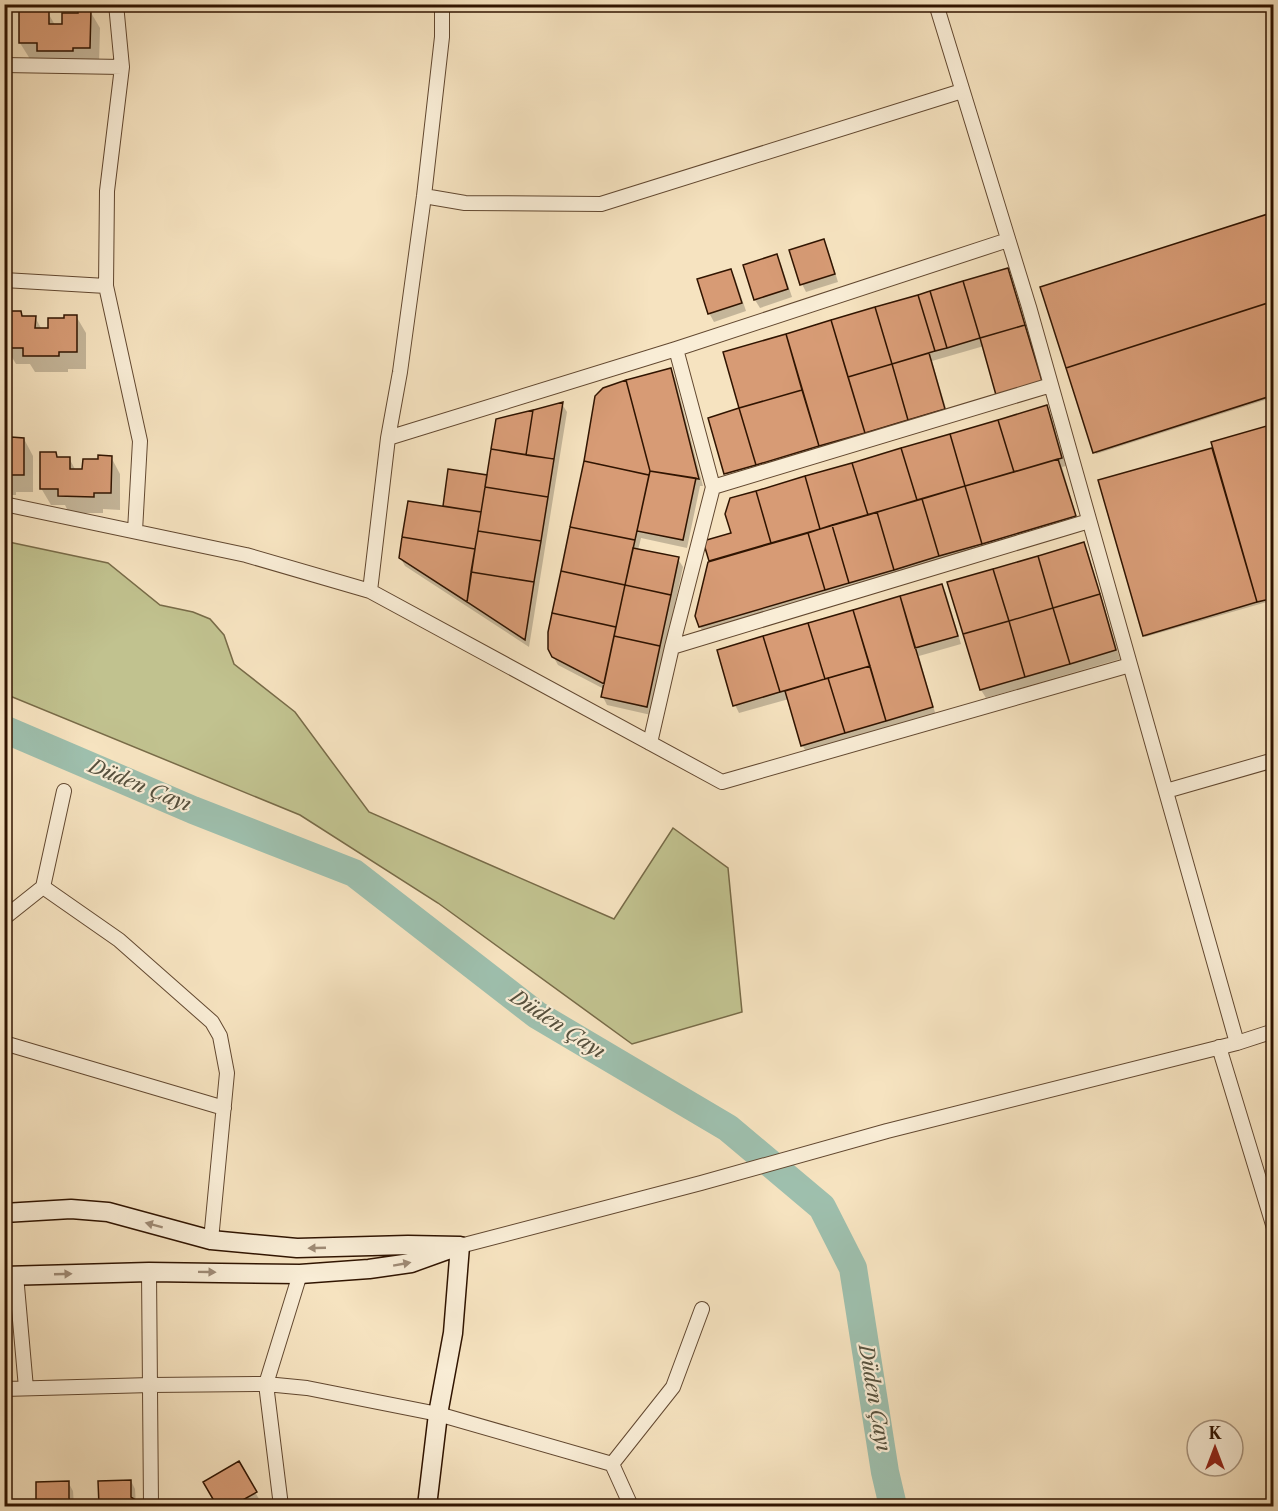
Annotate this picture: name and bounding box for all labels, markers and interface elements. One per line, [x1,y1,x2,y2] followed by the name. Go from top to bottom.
[83,753,195,816] water label: Düden Çayı
[504,983,610,1064] water label: Düden Çayı
[145,1220,163,1229] one-way arrow
[308,1243,327,1252] one-way arrow
[392,1259,411,1268] one-way arrow
[198,1267,217,1277] one-way arrow
[53,1269,72,1279] one-way arrow
[853,1341,896,1453] water label: Düden Çayı
[1185,1418,1245,1478] north arrow
[1209,1423,1223,1443] text: K

